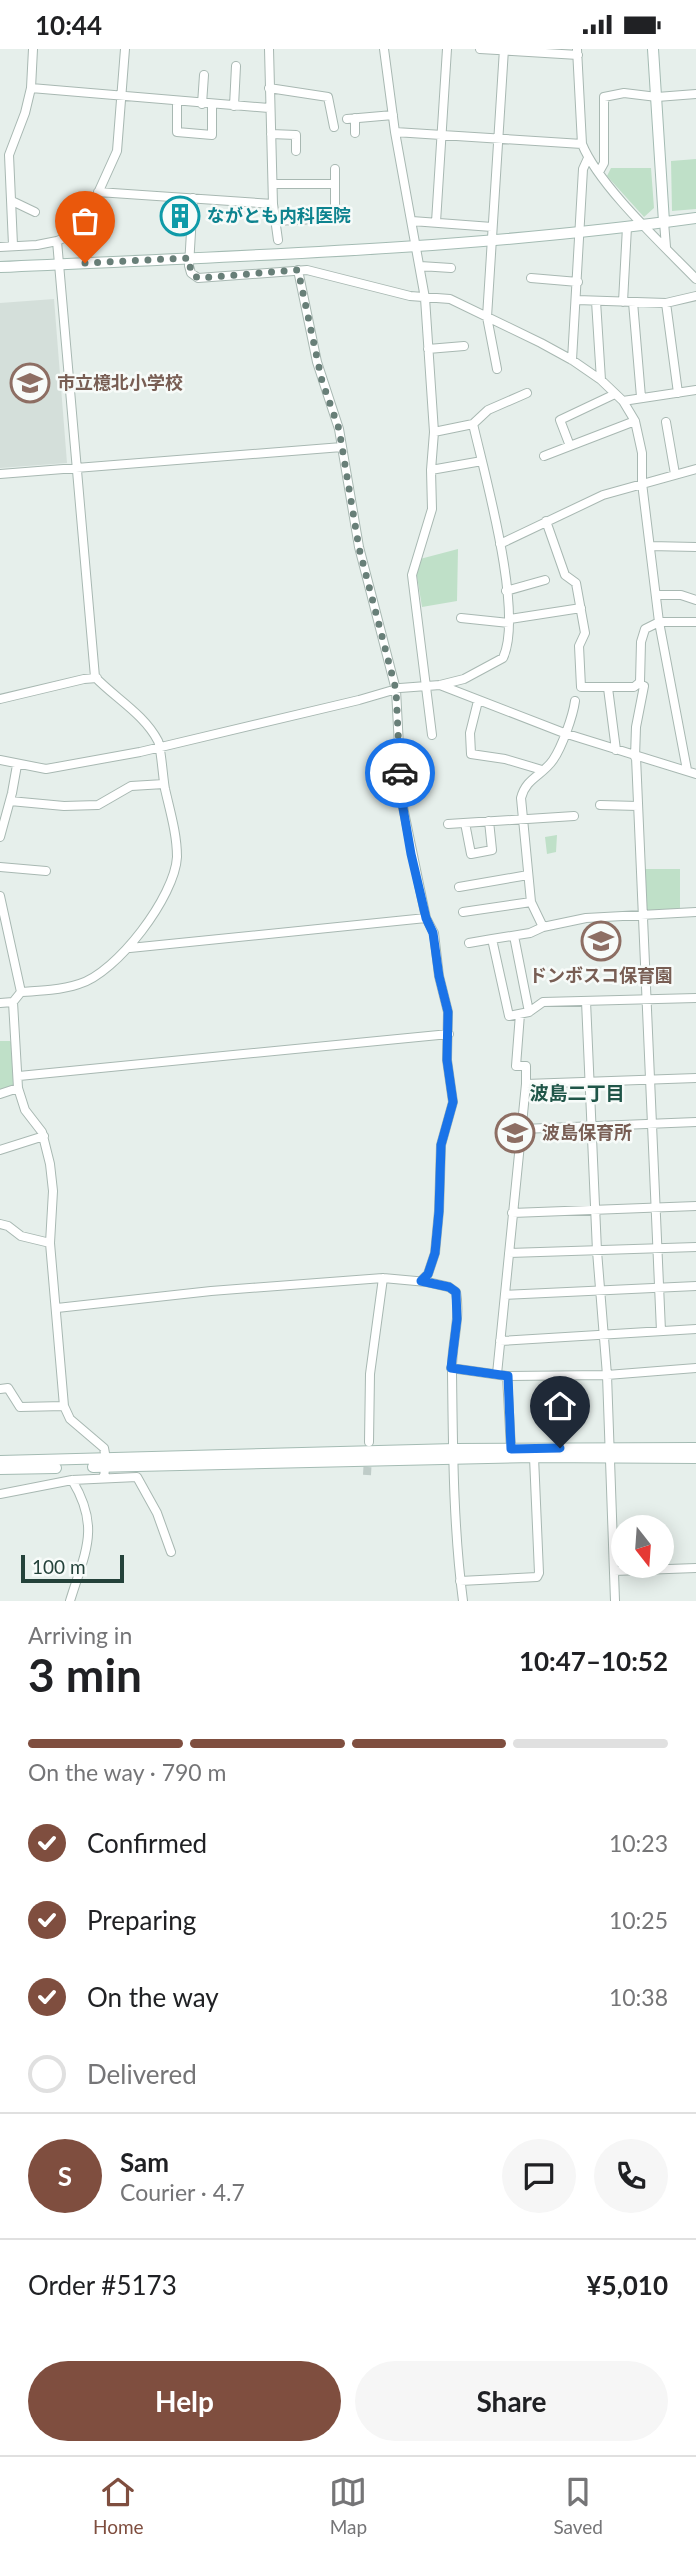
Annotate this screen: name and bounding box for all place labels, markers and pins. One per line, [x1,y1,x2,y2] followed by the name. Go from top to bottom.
[55,191,115,263] pin
[159,195,201,237] building icon: ながとも内科医院
[207,204,351,226] place label: ながとも内科医院
[9,362,51,404] school or university icon: 市立檍北小学校
[57,371,183,393] place label: 市立檍北小学校
[580,920,622,962] school or university icon: ドンボスコ保育園
[529,964,673,986] place label: ドンボスコ保育園
[494,1112,536,1154] school or university icon: 波島保育所
[542,1121,632,1143] place label: 波島保育所
[530,1376,590,1448] pin

